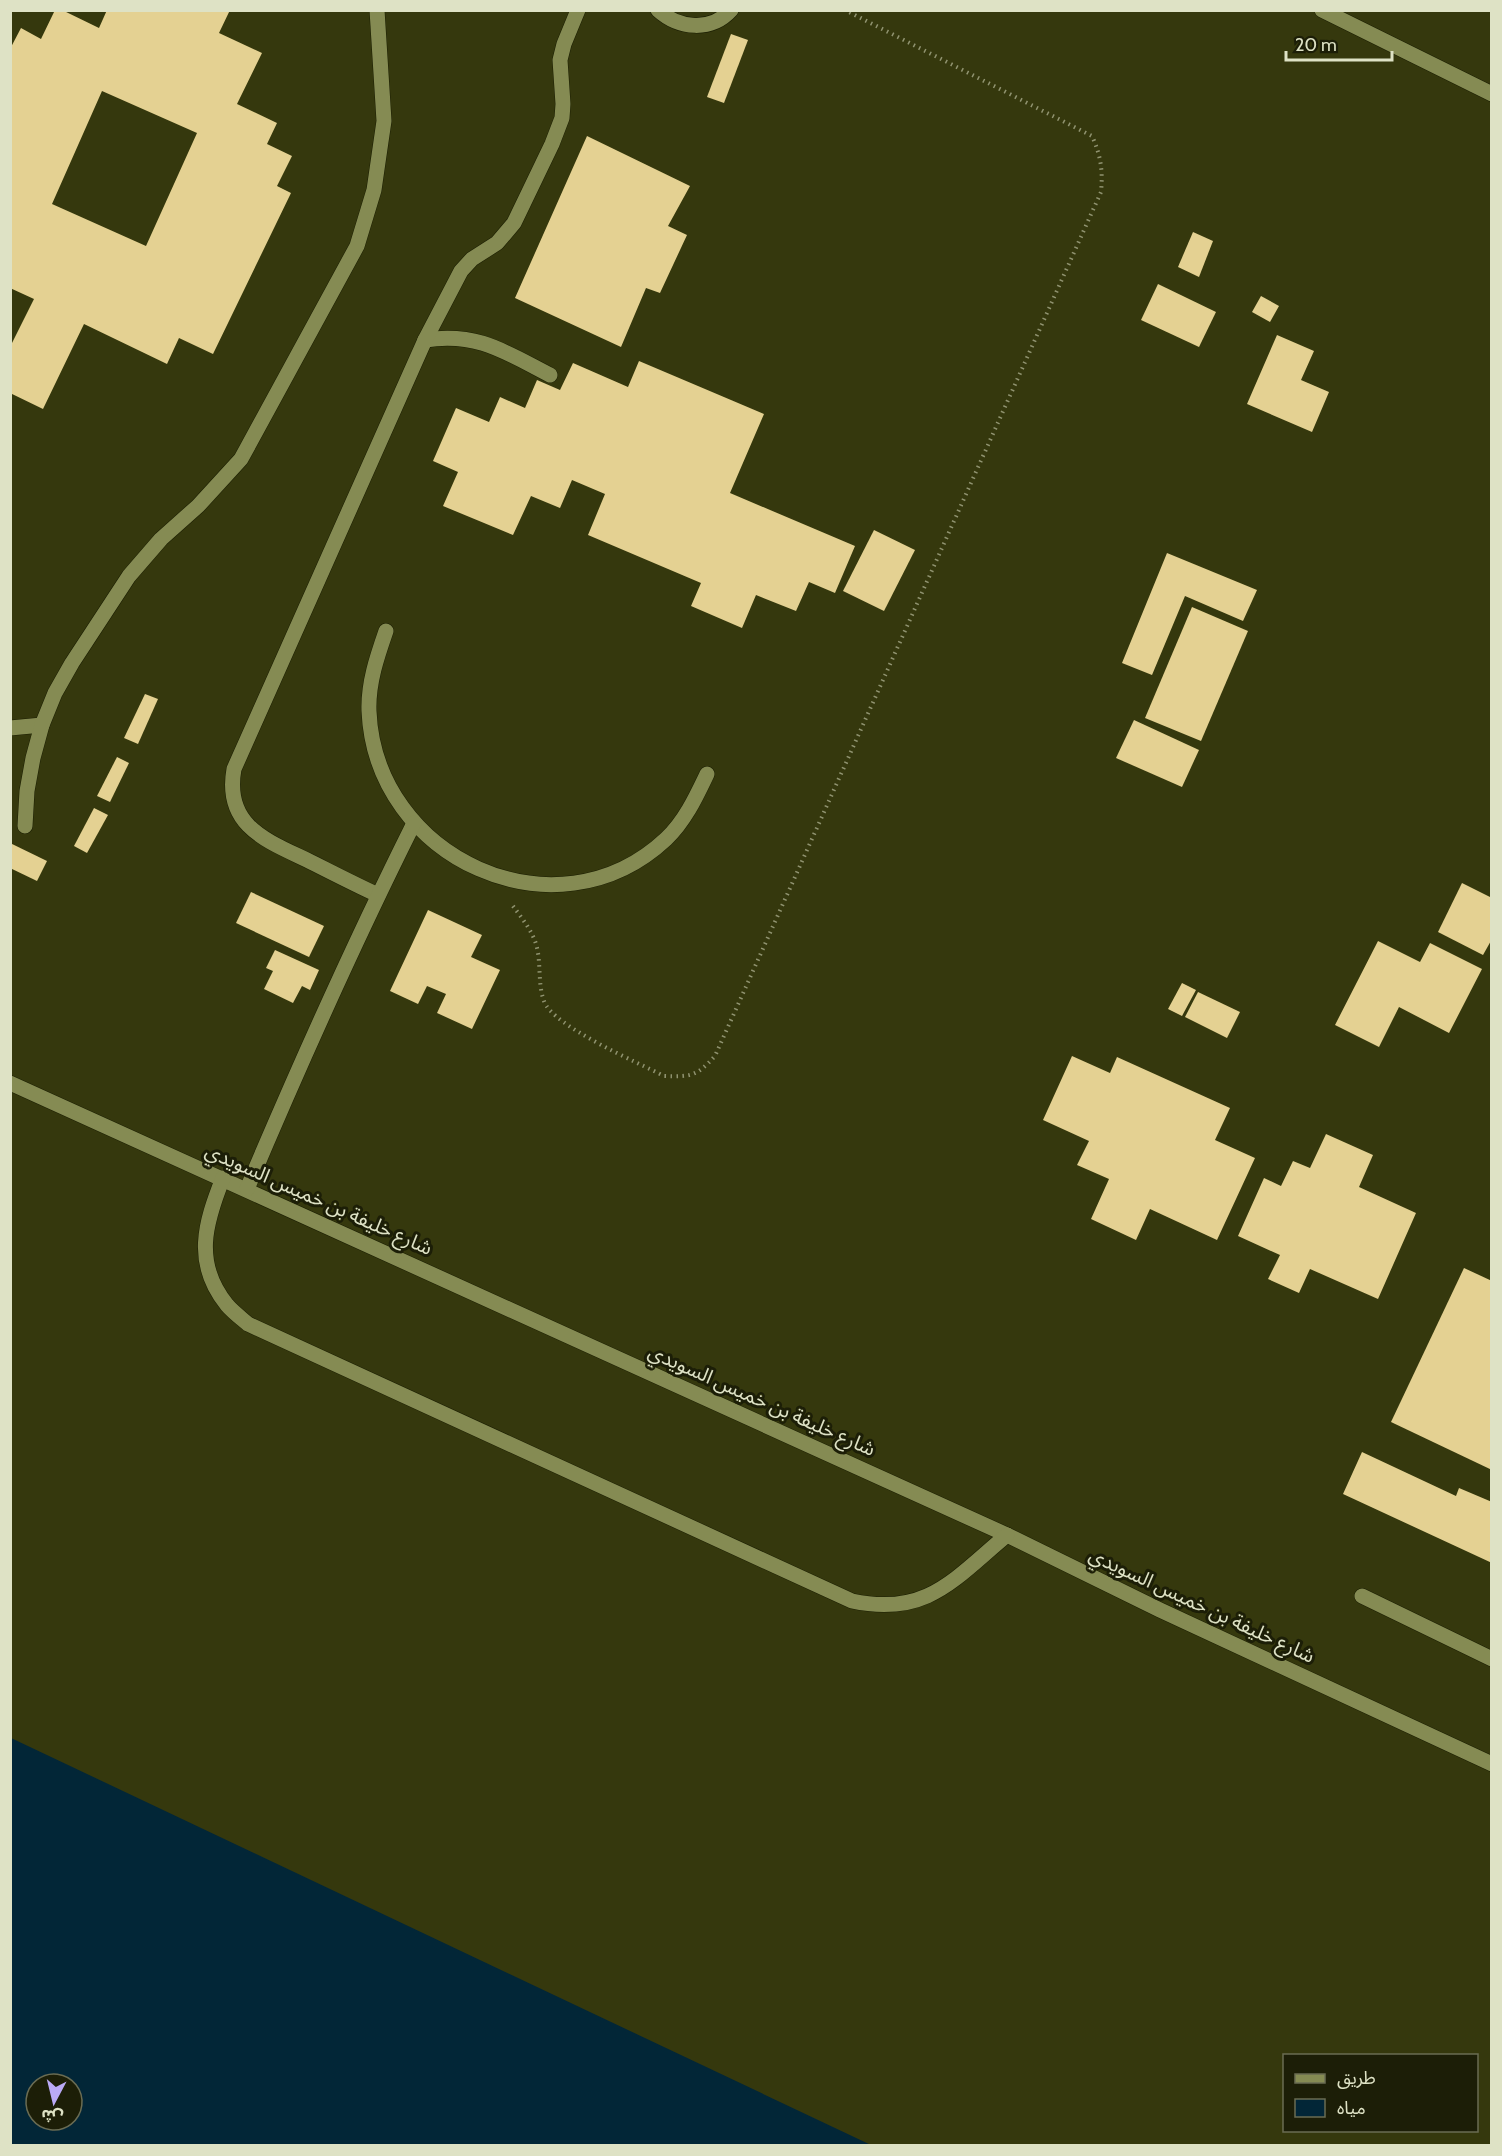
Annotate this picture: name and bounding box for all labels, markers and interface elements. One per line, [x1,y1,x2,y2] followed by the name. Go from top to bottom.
[1286,24,1392,62] scale bar
[1295,34,1337,56] text: 20 m
[200,1138,436,1263] street label: شارع خليفة بن خميس السويدي
[643,1339,879,1464] street label: شارع خليفة بن خميس السويدي
[1084,1542,1319,1671] street label: شارع خليفة بن خميس السويدي
[1283,2054,1478,2132] legend
[1337,2067,1376,2089] text: طريق
[24,2072,84,2132] north arrow
[1337,2097,1366,2119] text: مياه
[40,2106,64,2127] text: ش

